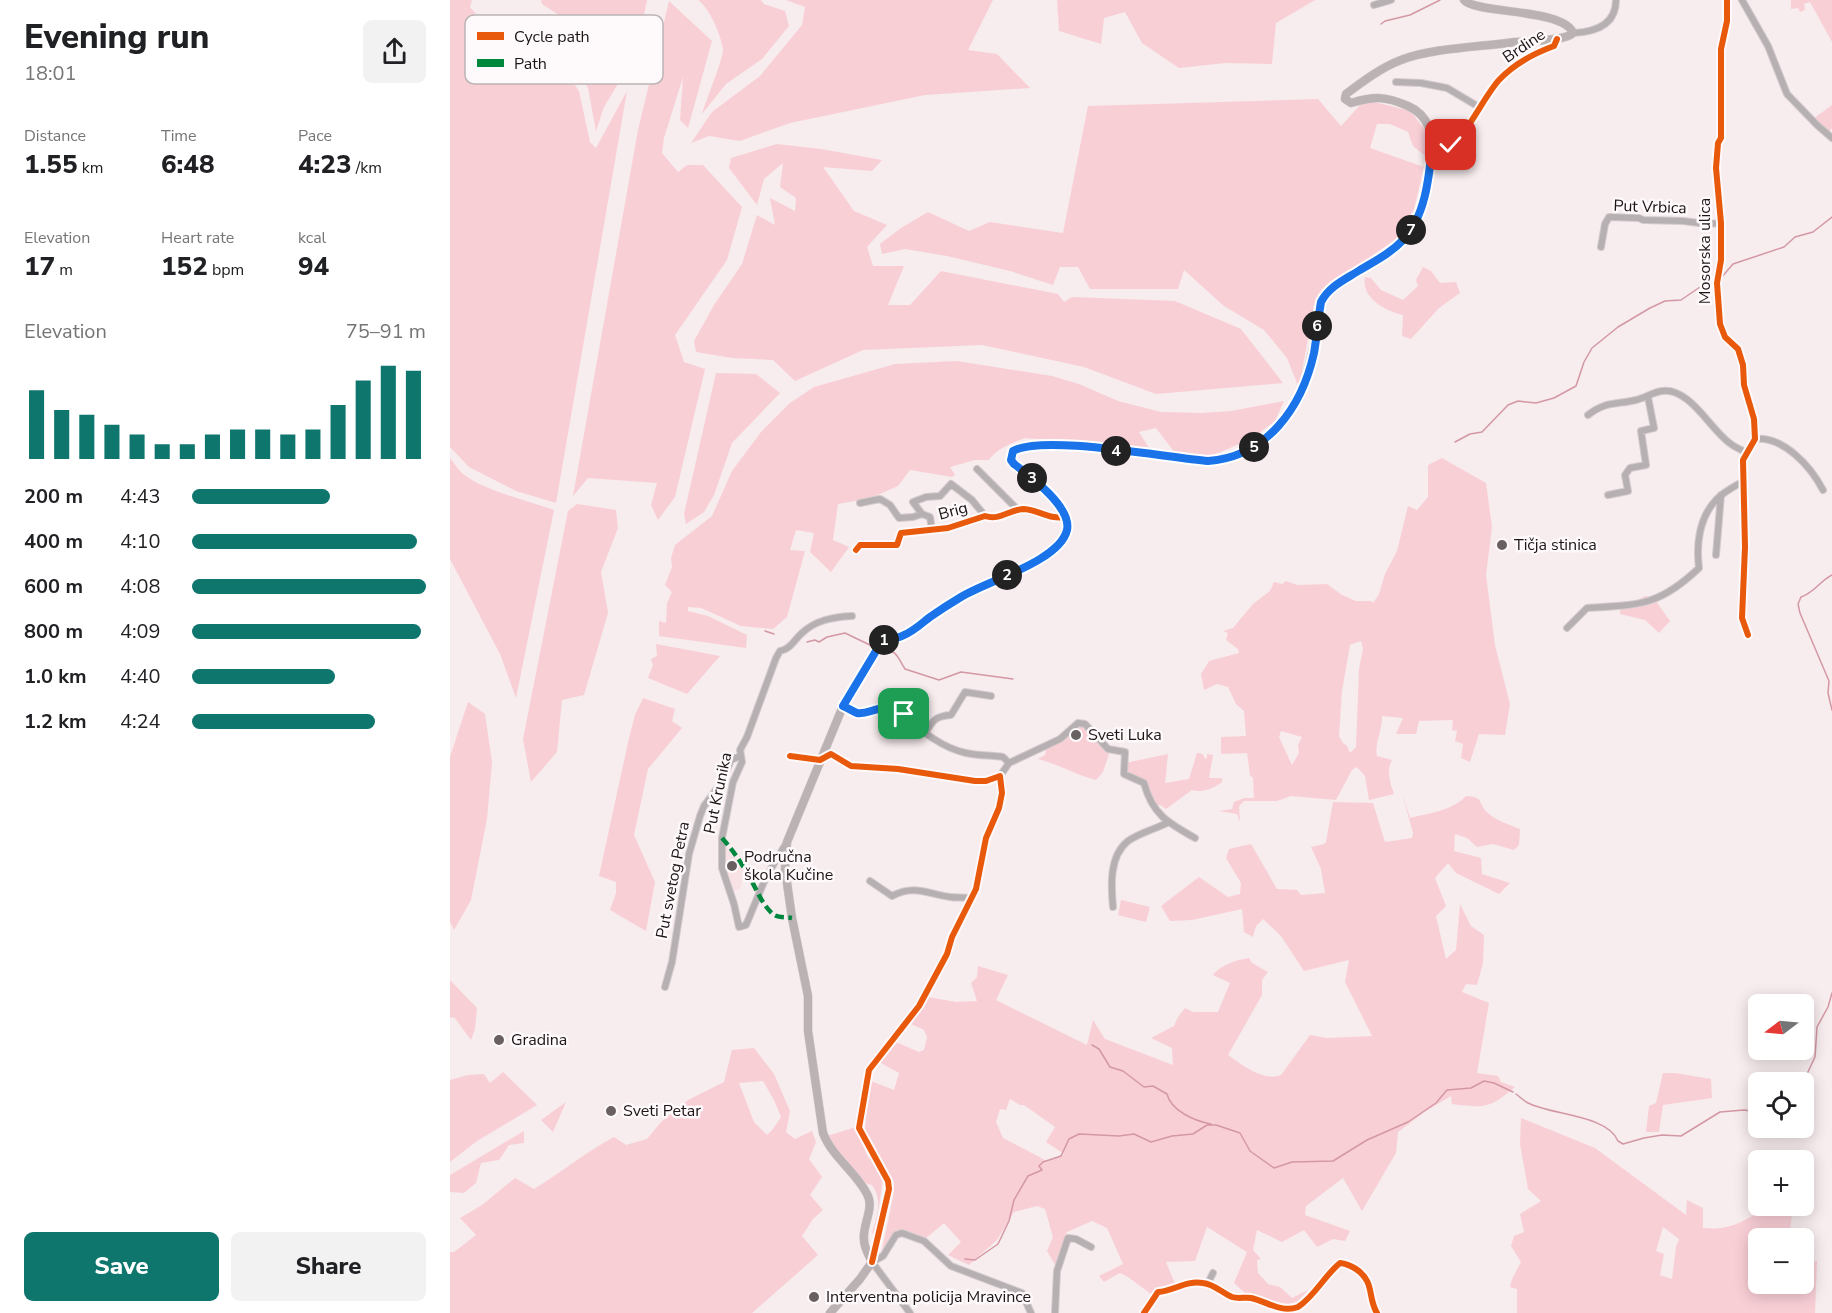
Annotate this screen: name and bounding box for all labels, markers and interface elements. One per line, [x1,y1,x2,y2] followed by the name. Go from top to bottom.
[24,15,209,60] text: Evening run
[465,15,663,84] legend
[363,20,426,83] button: share
[1498,24,1550,68] street label: Brdine
[514,26,590,48] text: Cycle path
[514,53,547,75] text: Path
[24,60,77,87] text: 18:01
[1425,119,1476,170] pin
[24,125,86,147] text: Distance
[161,125,197,147] text: Time
[298,125,332,147] text: Pace
[1434,128,1467,161] icon: check
[24,147,78,182] text: 1.55
[161,147,215,182] text: 6:48
[298,147,352,182] text: 4:23
[78,157,103,179] text: km
[352,157,382,179] text: /km
[1613,195,1687,219] street label: Put Vrbica
[1694,198,1716,304] street label: Mosorska ulica
[1396,215,1426,245] pin: 7
[1406,219,1416,241] text: 7
[24,227,90,249] text: Elevation
[161,227,234,249] text: Heart rate
[298,227,326,249] text: kcal
[24,249,55,284] text: 17
[161,249,208,284] text: 152
[298,249,329,284] text: 94
[55,259,73,281] text: m
[208,259,244,281] text: bpm
[1302,311,1332,341] pin: 6
[1312,315,1322,337] text: 6
[24,318,107,345] text: Elevation
[346,318,426,345] text: 75–91 m
[1239,432,1269,462] pin: 5
[1101,436,1131,466] pin: 4
[1249,436,1259,458] text: 5
[1111,440,1121,462] text: 4
[1017,463,1047,493] pin: 3
[1027,467,1037,489] text: 3
[24,483,83,510] text: 200 m
[120,483,161,510] text: 4:43
[936,497,970,525] street label: Brig
[24,528,83,555] text: 400 m
[120,528,161,555] text: 4:10
[1514,534,1597,556] place label: Tičja stinica
[1495,538,1509,552] marker: Tičja stinica
[992,560,1022,590] pin: 2
[1002,564,1012,586] text: 2
[24,573,83,600] text: 600 m
[120,573,161,600] text: 4:08
[24,618,83,645] text: 800 m
[120,618,161,645] text: 4:09
[869,625,899,655] pin: 1
[879,629,889,651] text: 1
[24,663,87,690] text: 1.0 km
[120,663,161,690] text: 4:40
[878,688,929,739] pin
[887,697,920,730] icon: arrive
[24,708,87,735] text: 1.2 km
[120,708,161,735] text: 4:24
[1088,724,1162,746] place label: Sveti Luka
[1069,728,1083,742] marker: Sveti Luka
[699,750,737,836] street label: Put Krunika
[651,820,695,940] street label: Put svetog Petra
[744,846,833,886] place label: Područna škola Kučine
[725,859,739,873] marker: Područna škola Kučine
[1748,994,1814,1060] north arrow
[1748,994,1814,1294] map controls
[511,1029,567,1051] place label: Gradina
[492,1033,506,1047] marker: Gradina
[1748,1072,1814,1138] button: locate
[623,1100,701,1122] place label: Sveti Petar
[604,1104,618,1118] marker: Sveti Petar
[1748,1150,1814,1216] button: +
[1748,1228,1814,1294] button: −
[24,1232,219,1301] button: Save
[231,1232,426,1301] button: Share
[826,1286,1031,1308] place label: Interventna policija Mravince
[807,1290,821,1304] marker: Interventna policija Mravince

